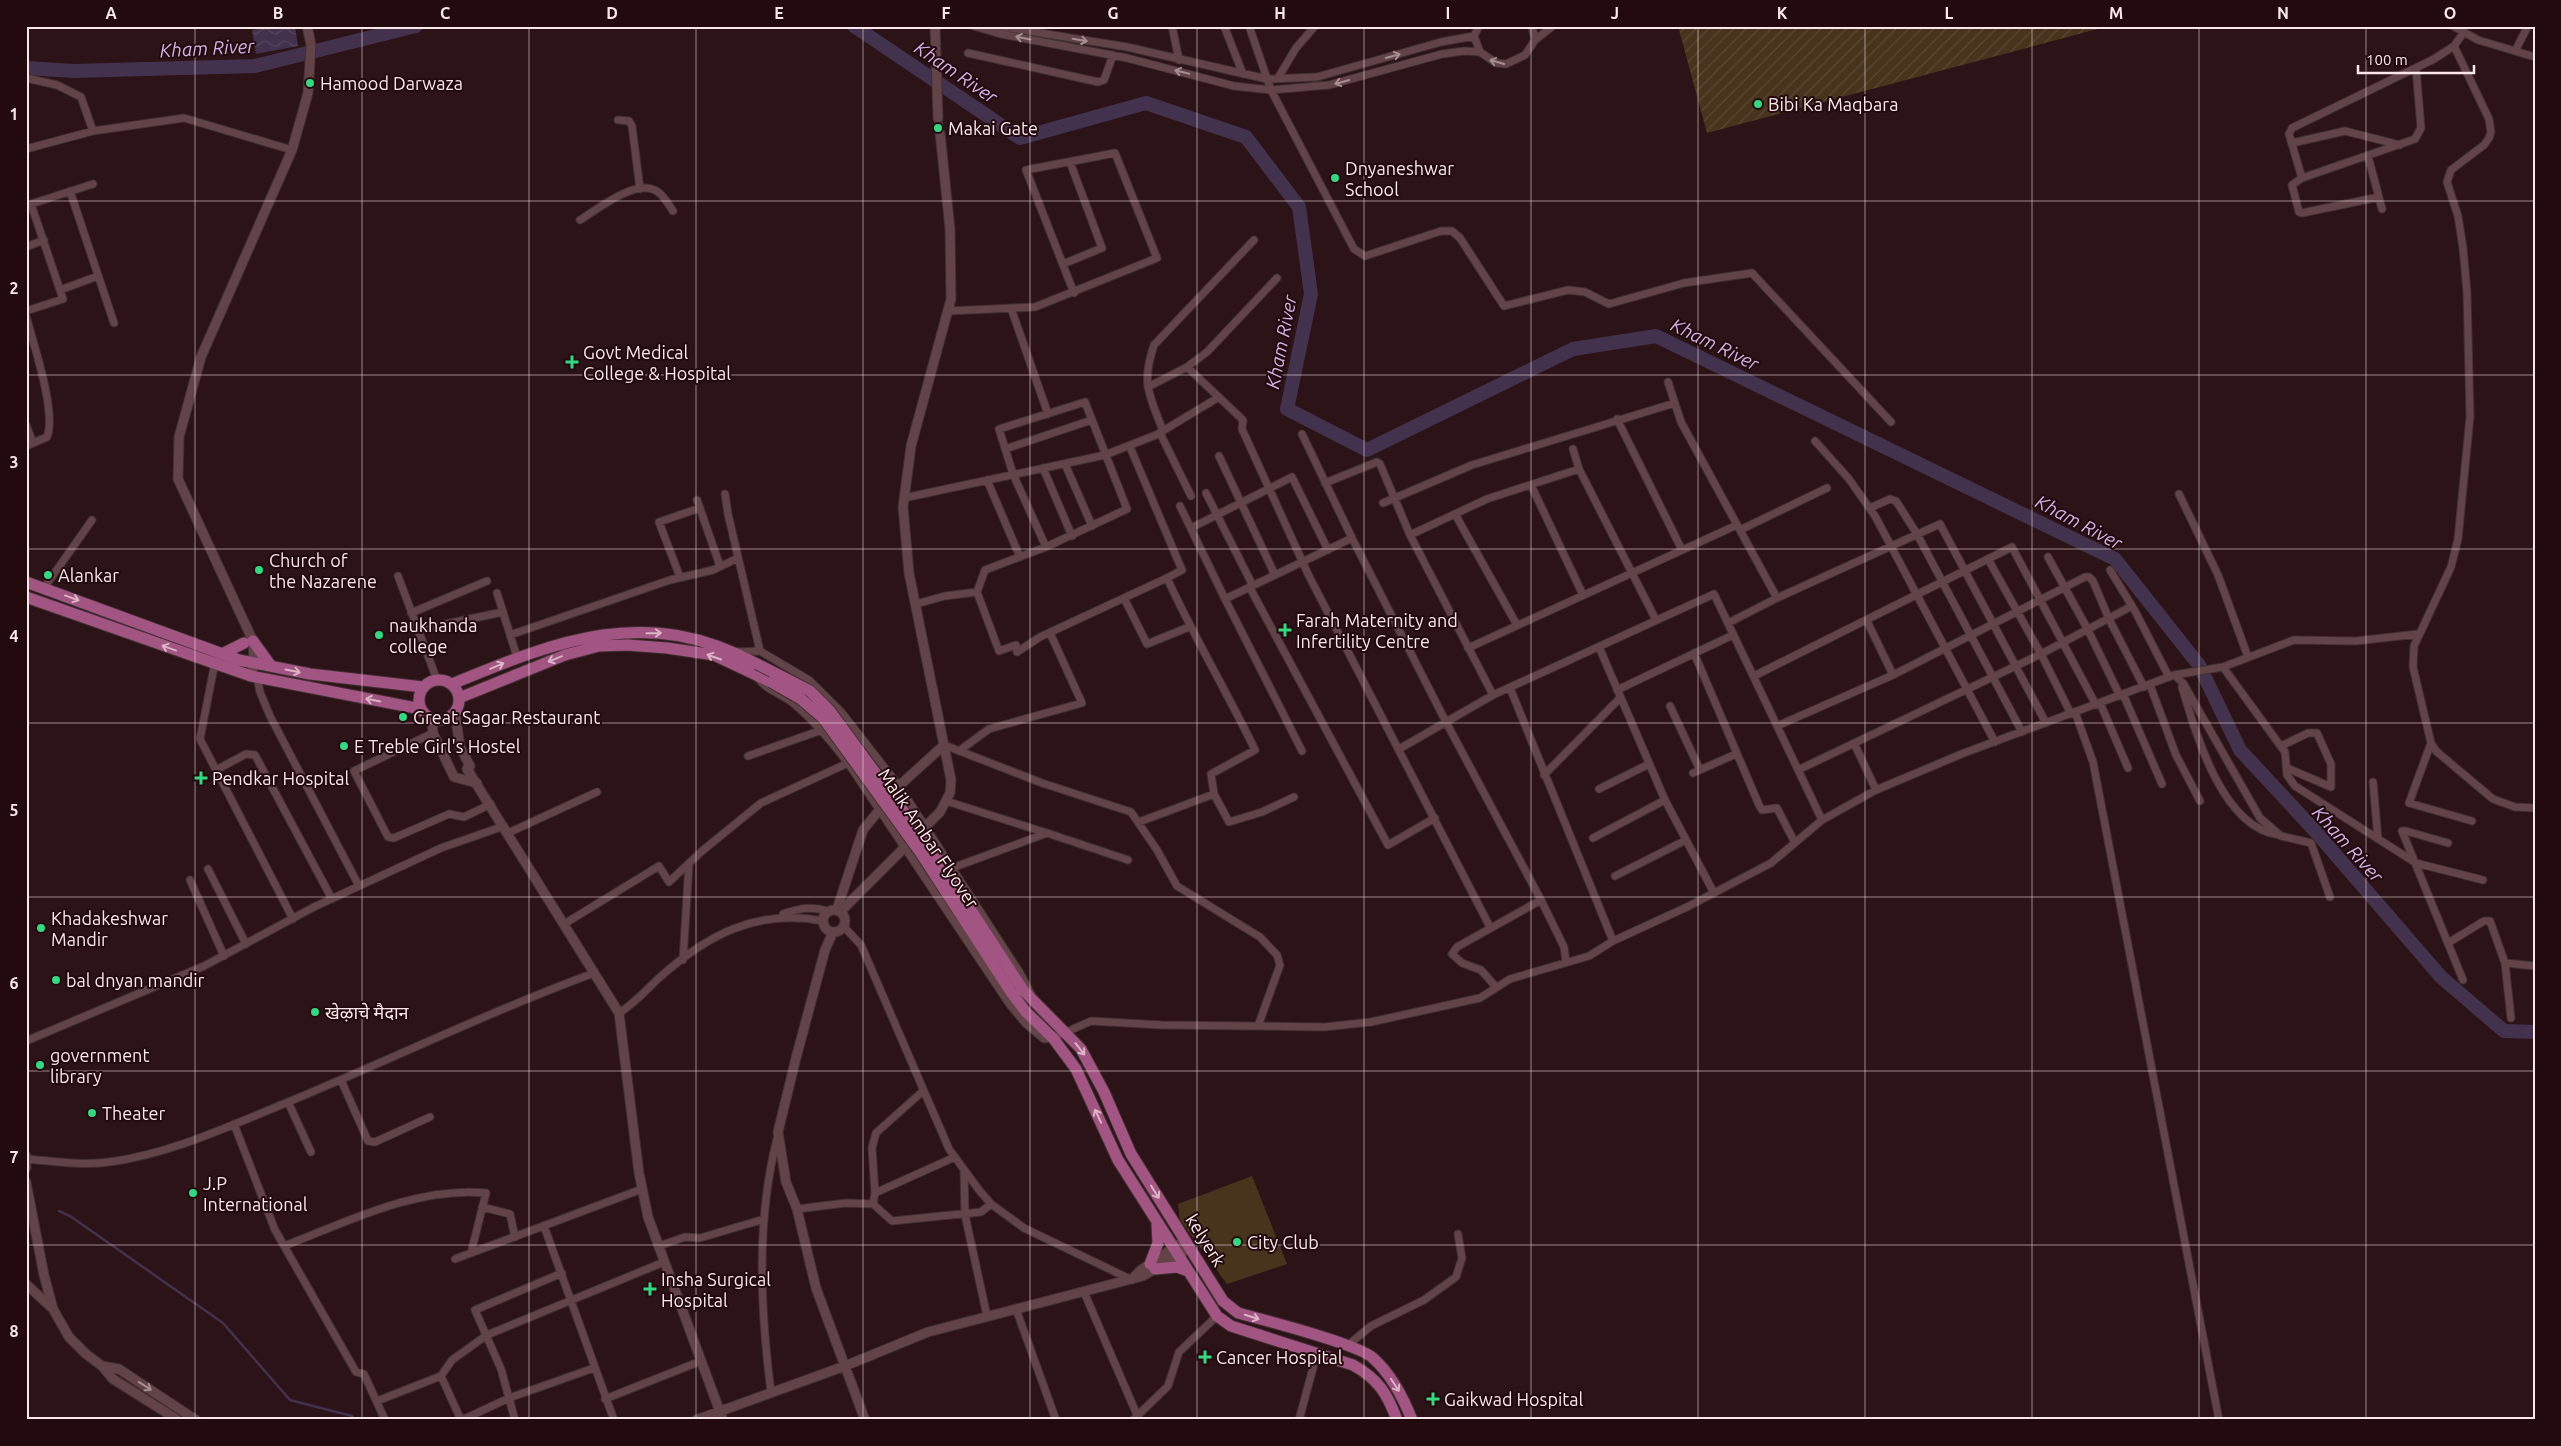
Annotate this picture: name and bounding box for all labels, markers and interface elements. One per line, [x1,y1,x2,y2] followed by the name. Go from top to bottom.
[105,4,117,22] text: A
[273,4,283,22] text: B
[440,4,450,22] text: C
[606,4,618,22] text: D
[774,4,784,22] text: E
[942,4,951,22] text: F
[1107,4,1119,22] text: G
[1274,4,1286,22] text: H
[1446,4,1450,22] text: I
[1611,4,1619,22] text: J
[1777,4,1788,22] text: K
[1945,4,1954,22] text: L
[2109,4,2123,22] text: M
[2277,4,2289,22] text: N
[2444,4,2456,22] text: O
[1015,33,1031,43] one-way arrow
[159,34,256,61] water label: Kham River
[1071,35,1087,45] one-way arrow
[910,36,1002,108] water label: Kham River
[2358,42,2475,74] scale bar
[1384,51,1400,61] one-way arrow
[2366,51,2408,68] text: 100 m
[1489,56,1505,66] one-way arrow
[1174,67,1190,76] one-way arrow
[320,73,463,93] place label: Hamood Darwaza
[304,77,316,89] marker: Hamood Darwaza
[1334,77,1350,87] one-way arrow
[1768,94,1898,114] place label: Bibi Ka Maqbara
[1752,98,1764,110] marker: Bibi Ka Maqbara
[9,105,19,123] text: 1
[948,118,1038,138] place label: Makai Gate
[932,122,944,134] marker: Makai Gate
[1345,158,1454,199] place label: Dnyaneshwar School
[1329,172,1341,184] marker: Dnyaneshwar School
[9,279,19,297] text: 2
[1261,293,1301,391] water label: Kham River
[1667,313,1763,375] water label: Kham River
[583,342,731,383] place label: Govt Medical College & Hospital
[565,355,579,369] marker: Govt Medical College & Hospital
[9,453,19,471] text: 3
[2032,490,2127,554] water label: Kham River
[269,550,377,591] place label: Church of the Nazarene
[253,564,265,576] marker: Church of the Nazarene
[58,565,119,585] place label: Alankar
[42,569,54,581] marker: Alankar
[64,594,79,603] one-way arrow
[1296,610,1458,651] place label: Farah Maternity and Infertility Centre
[389,615,478,656] place label: naukhanda college
[1278,623,1292,637] marker: Farah Maternity and Infertility Centre
[9,627,19,645] text: 4
[646,628,662,638] one-way arrow
[373,629,385,641] marker: naukhanda college
[162,643,177,652] one-way arrow
[707,652,723,661] one-way arrow
[548,655,563,665] one-way arrow
[489,660,504,670] one-way arrow
[284,666,300,676] one-way arrow
[365,695,381,705] one-way arrow
[413,707,600,727] place label: Great Sagar Restaurant
[397,711,409,723] marker: Great Sagar Restaurant
[354,736,521,756] place label: E Treble Girl's Hostel
[338,740,350,752] marker: E Treble Girl's Hostel
[875,764,983,912] street label: Malik Ambar Flyover
[212,768,349,788] place label: Pendkar Hospital
[194,771,208,785] marker: Pendkar Hospital
[9,801,19,819] text: 5
[2308,801,2388,887] water label: Kham River
[51,908,168,949] place label: Khadakeshwar Mandir
[35,922,47,934] marker: Khadakeshwar Mandir
[66,970,205,990] place label: bal dnyan mandir
[9,974,19,992] text: 6
[50,974,62,986] marker: bal dnyan mandir
[325,1002,410,1022] place label: खेऴाचे मैदान
[309,1006,321,1018] marker: खेऴाचे मैदान
[1074,1042,1085,1055] one-way arrow
[50,1045,149,1086] place label: government library
[34,1059,46,1071] marker: government library
[102,1103,165,1123] place label: Theater
[86,1107,98,1119] marker: Theater
[1093,1109,1102,1124] one-way arrow
[9,1148,19,1166] text: 7
[203,1173,308,1214] place label: J.P International
[1150,1184,1160,1198] one-way arrow
[187,1187,199,1199] marker: J.P International
[1182,1210,1230,1270] street label: kelyerk
[1247,1232,1319,1252] place label: City Club
[1231,1236,1243,1248] marker: City Club
[661,1269,771,1310] place label: Insha Surgical Hospital
[643,1282,657,1296] marker: Insha Surgical Hospital
[1244,1313,1260,1322] one-way arrow
[9,1322,19,1340] text: 8
[1216,1347,1343,1367] place label: Cancer Hospital
[1198,1350,1212,1364] marker: Cancer Hospital
[1390,1377,1400,1391] one-way arrow
[138,1382,152,1392] one-way arrow
[1444,1389,1584,1409] place label: Gaikwad Hospital
[1426,1392,1440,1406] marker: Gaikwad Hospital

